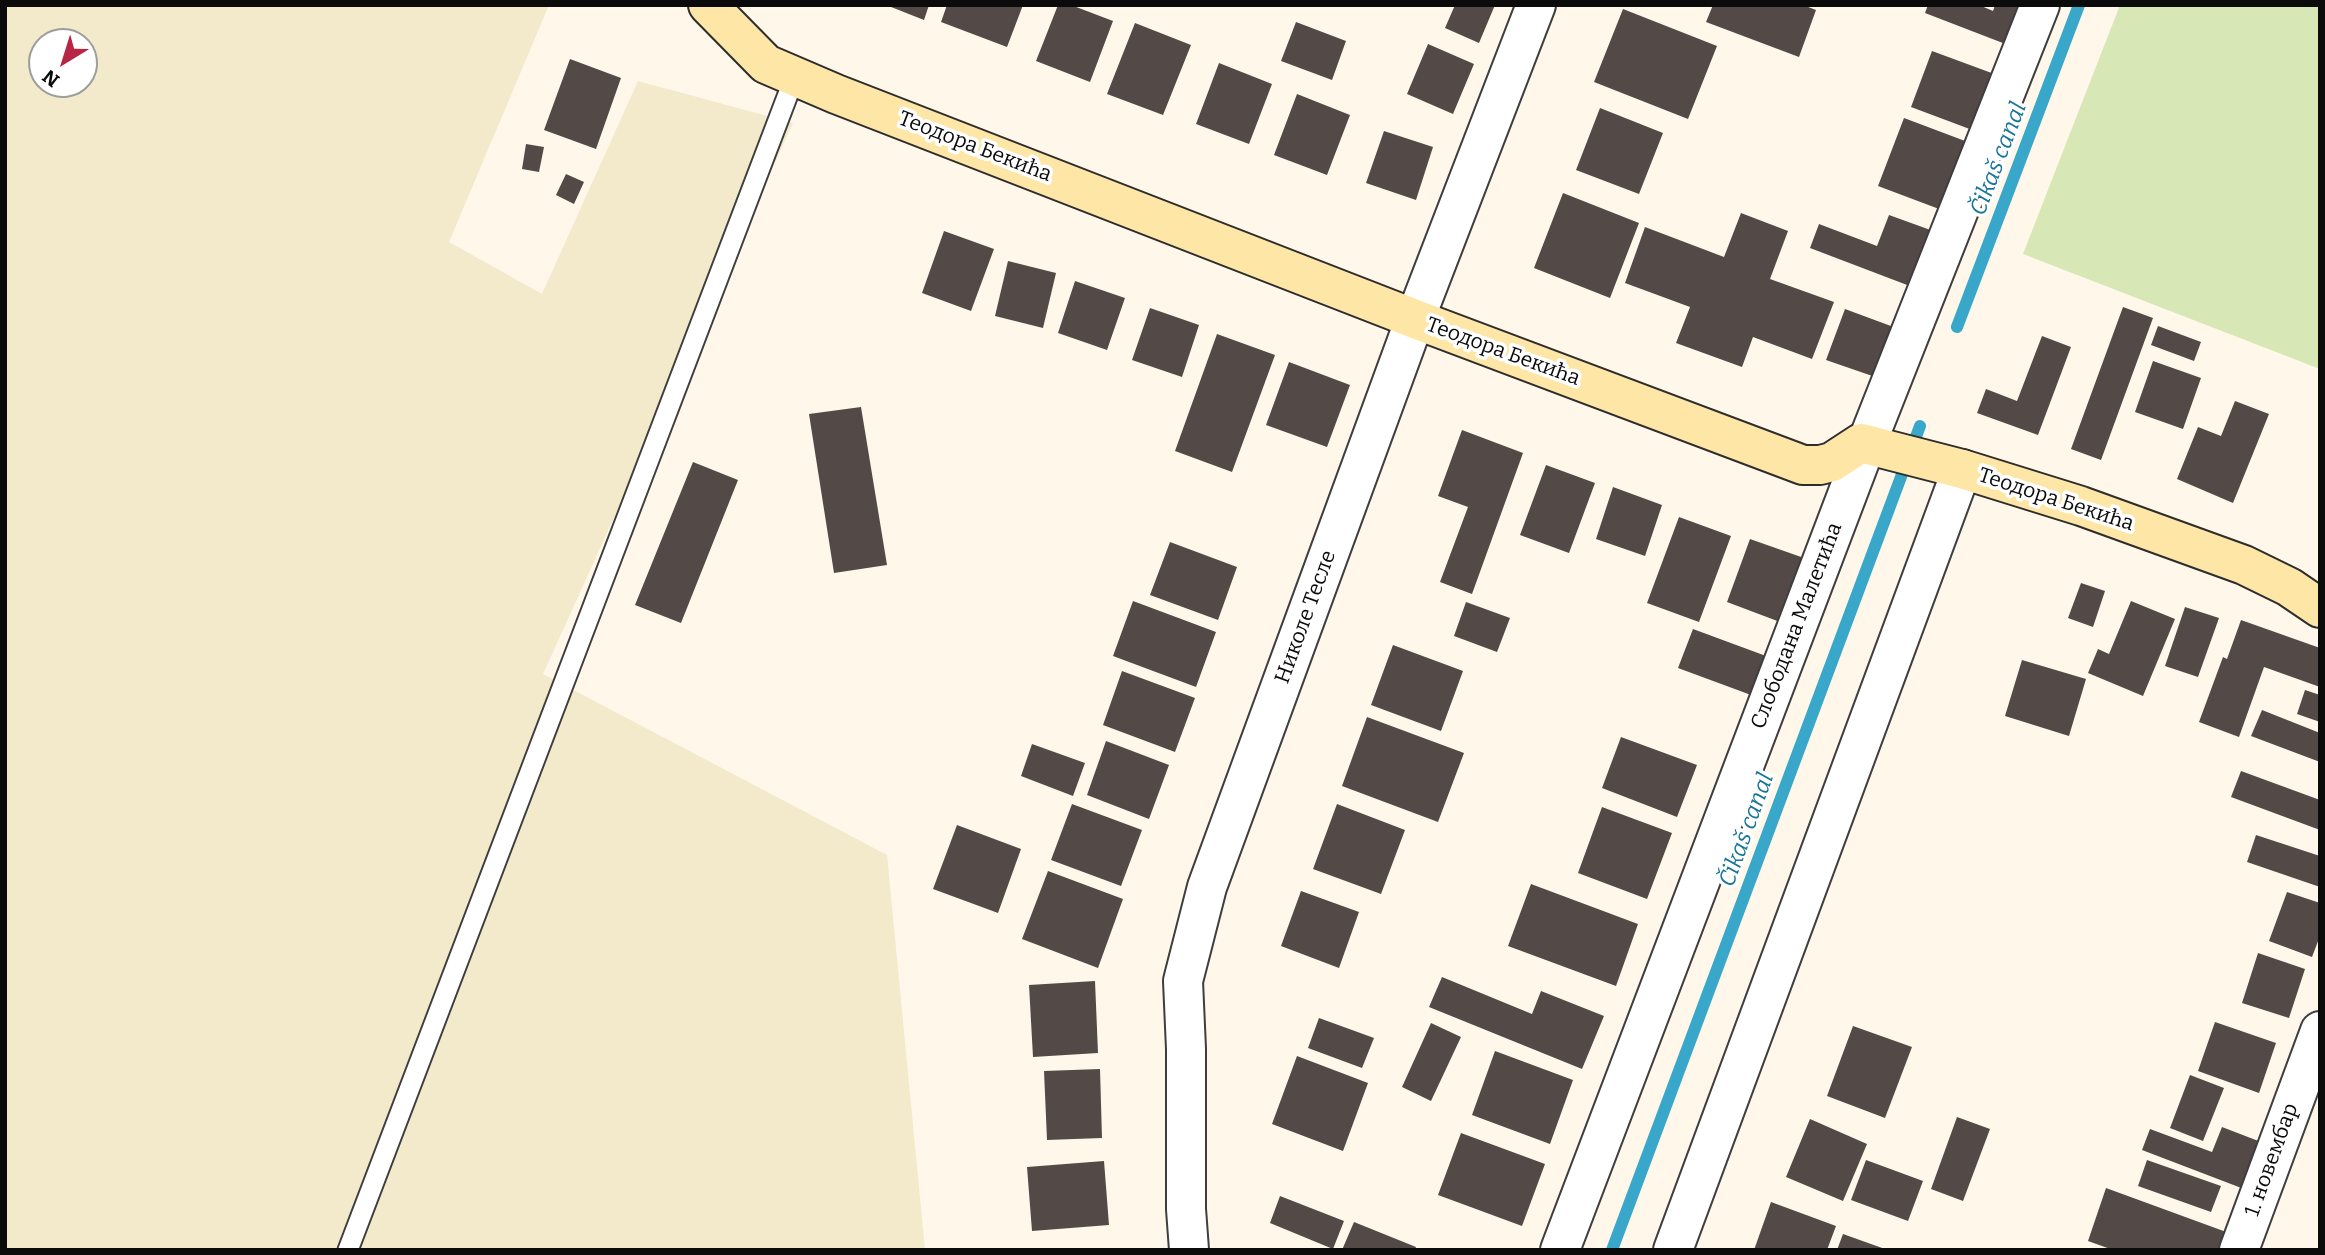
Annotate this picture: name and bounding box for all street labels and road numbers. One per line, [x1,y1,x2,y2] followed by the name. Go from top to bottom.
[895,106,1055,188] street label: Теодора Бекића
[1423,312,1583,392] street label: Теодора Бекића
[1975,463,2137,537] street label: Теодора Бекића
[1746,519,1848,733] street label: Слободана Малетића
[1270,547,1342,687] street label: Николе Тесле
[2240,1100,2304,1220] street label: 1. новембар

